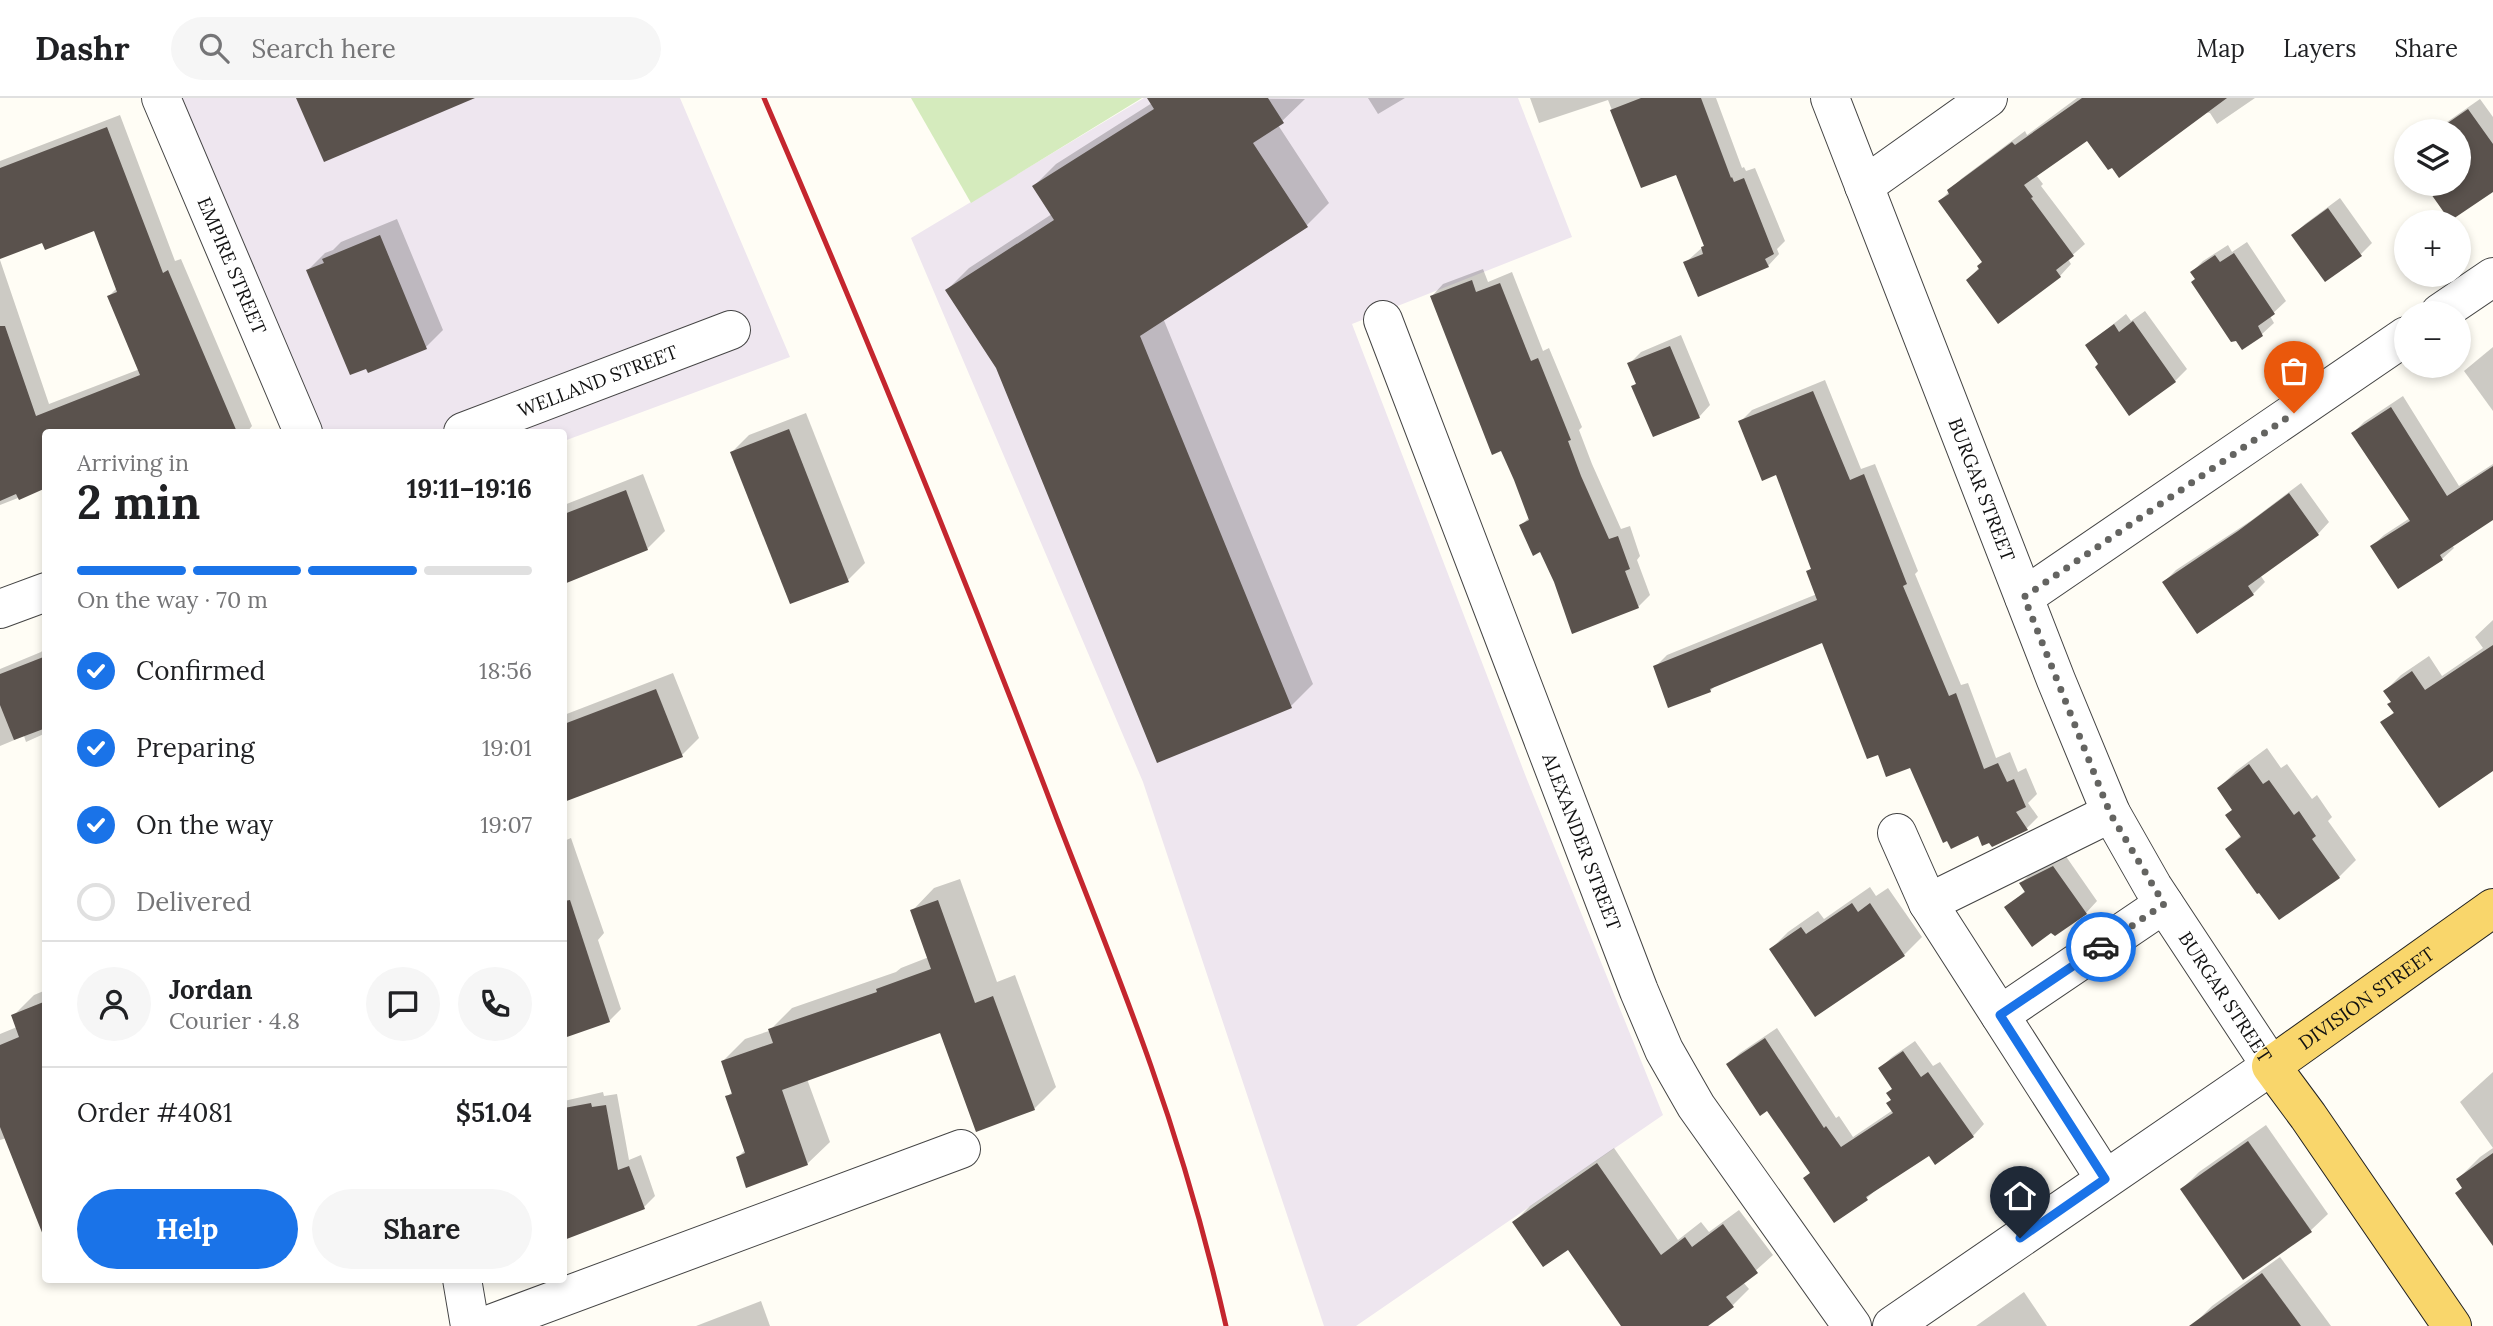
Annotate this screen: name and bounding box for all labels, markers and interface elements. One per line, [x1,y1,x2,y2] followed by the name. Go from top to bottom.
[171,17,661,80] search box
[35,27,129,69] text: Dashr
[195,29,233,67] icon: search
[251,32,396,65] text: Search here
[2196,33,2245,64] text: Map
[2283,33,2356,64] text: Layers
[2394,33,2458,64] text: Share
[2394,119,2471,378] map controls
[2394,119,2471,196] button: layers
[192,193,272,338] street label: EMPIRE STREET
[2394,210,2471,287] button: +
[2394,301,2471,378] button: −
[514,339,681,422] street label: WELLAND STREET
[2264,341,2324,413] pin
[2275,352,2313,390] icon: bag
[1943,414,2021,565] street label: BURGAR STREET
[77,448,189,477] text: Arriving in
[407,472,532,505] text: 19:11–19:16
[77,473,200,532] text: 2 min
[77,585,268,614] text: On the way · 70 m
[77,652,115,690] icon: check
[136,654,265,687] text: Confirmed
[479,656,532,685] text: 18:56
[77,729,115,767] icon: check
[136,731,255,764] text: Preparing
[482,733,532,762] text: 19:01
[1537,748,1627,933] street label: ALEXANDER STREET
[77,806,115,844] icon: check
[136,808,273,841] text: On the way
[480,810,532,839] text: 19:07
[136,885,252,918] text: Delivered
[2066,912,2136,982] courier
[2174,927,2277,1067] street label: BURGAR STREET
[2082,928,2120,966] icon: car
[2294,942,2439,1055] street label: DIVISION STREET
[77,967,151,1041] button: person
[366,967,440,1041] button: chat
[458,967,532,1041] button: phone
[169,973,253,1006] text: Jordan
[169,1006,300,1035] text: Courier · 4.8
[77,1096,232,1129] text: Order #4081
[456,1096,532,1129] text: $51.04
[1990,1166,2050,1238] pin
[2001,1177,2039,1215] icon: home
[77,1189,298,1269] button: Help
[312,1189,532,1269] button: Share

